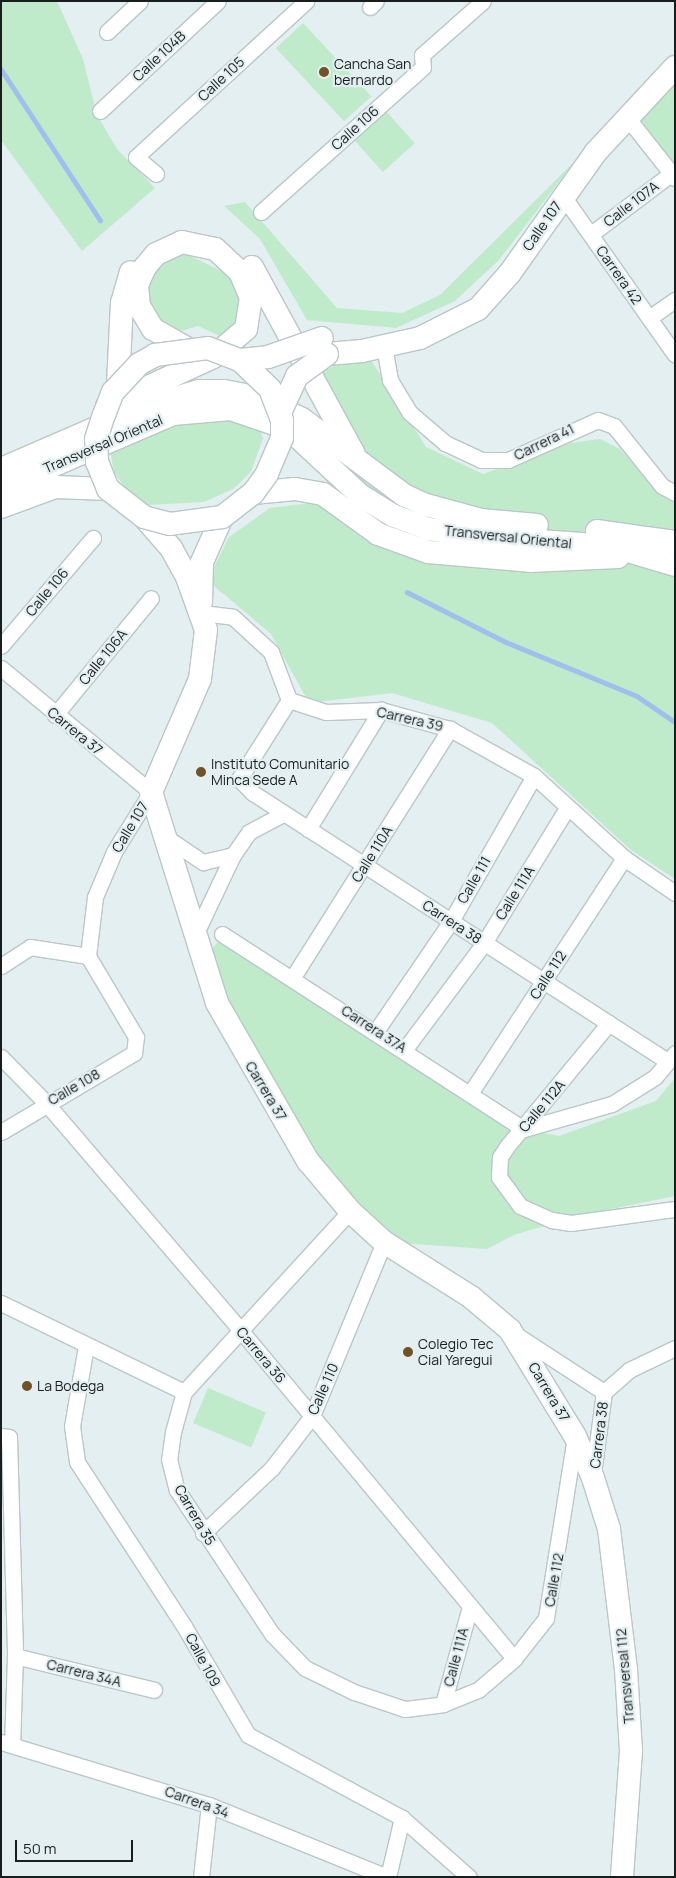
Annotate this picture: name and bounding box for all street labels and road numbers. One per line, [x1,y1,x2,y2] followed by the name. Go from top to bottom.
[129,27,189,85] street label: Calle 104B
[194,53,248,105] street label: Calle 105
[328,102,382,154] street label: Calle 106
[600,178,662,230] street label: Calle 107A
[519,198,565,254] street label: Calle 107
[593,243,645,307] street label: Carrera 42
[41,411,165,477] street label: Transversal Oriental
[511,420,577,464] street label: Carrera 41
[443,522,573,552] street label: Transversal Oriental
[22,564,72,620] street label: Calle 106
[75,626,131,688] street label: Calle 106A
[375,703,445,735] street label: Carrera 39
[44,704,106,758] street label: Carrera 37
[108,799,152,855] street label: Calle 107
[348,823,396,885] street label: Calle 110A
[454,853,494,907] street label: Calle 111
[492,863,538,923] street label: Calle 111A
[419,897,485,947] street label: Carrera 38
[526,948,570,1002] street label: Calle 112
[338,1002,410,1056] street label: Carrera 37A
[242,1058,290,1124] street label: Carrera 37
[45,1065,103,1109] street label: Calle 108
[515,1077,569,1135] street label: Calle 112A
[233,1324,289,1386] street label: Carrera 36
[525,1359,573,1425] street label: Carrera 37
[304,1361,342,1417] street label: Calle 110
[587,1401,611,1469] street label: Carrera 38
[171,1482,219,1548] street label: Carrera 35
[541,1552,567,1608] street label: Calle 112
[440,1626,472,1688] street label: Calle 111A
[612,1628,638,1724] street label: Transversal 112
[182,1630,224,1690] street label: Calle 109
[45,1656,123,1690] street label: Carrera 34A
[163,1783,231,1821] street label: Carrera 34

